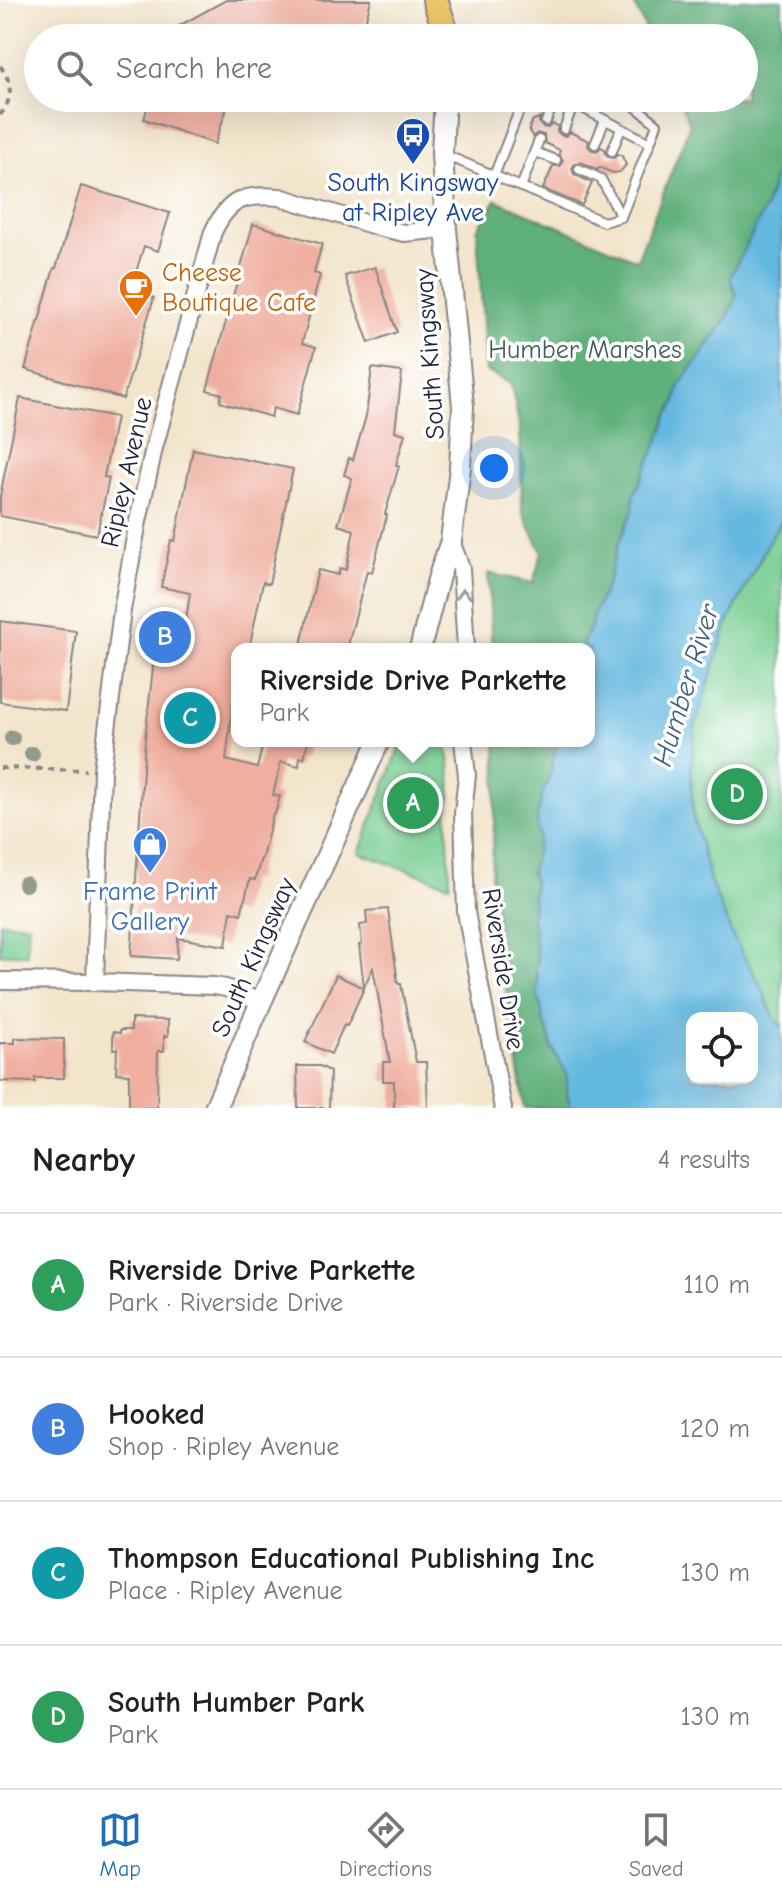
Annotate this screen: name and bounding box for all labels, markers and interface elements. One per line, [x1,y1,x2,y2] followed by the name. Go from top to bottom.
[24,24,758,112] search box
[52,46,96,90] icon: search
[116,51,272,86] text: Search here
[394,116,432,166] bus stop icon: South Kingsway at Ripley Ave
[327,168,499,228] place label: South Kingsway at Ripley Ave
[162,258,316,318] place label: Cheese Boutique Cafe
[409,267,451,440] street label: South Kingsway
[117,268,155,318] cafe icon: Cheese Boutique Cafe
[488,335,682,365] park label: Humber Marshes
[95,394,159,550] street label: Ripley Avenue
[474,448,514,488] your location
[455,587,472,600] one-way arrow
[646,599,726,770] water label: Humber River
[139,607,191,667] pin: B
[231,643,595,747] popup
[259,663,567,698] text: Riverside Drive Parkette
[164,688,216,748] pin: C
[259,698,309,728] text: Park
[711,764,763,824] pin: D
[387,773,439,833] pin: A
[131,825,169,875] shop icon: Frame Print Gallery
[205,873,303,1042] street label: South Kingsway
[83,877,219,937] place label: Frame Print Gallery
[475,886,531,1052] street label: Riverside Drive
[686,1012,758,1084] map controls
[686,1012,758,1084] button: locate
[32,1140,135,1180] text: Nearby
[658,1145,750,1175] text: 4 results
[108,1253,415,1288] text: Riverside Drive Parkette
[51,1270,65,1300] text: A
[683,1270,750,1300] text: 110 m
[108,1288,343,1318] text: Park · Riverside Drive
[108,1397,205,1432] text: Hooked
[50,1414,66,1444] text: B
[680,1414,750,1444] text: 120 m
[108,1432,339,1462] text: Shop · Ripley Avenue
[108,1541,594,1576] text: Thompson Educational Publishing Inc
[50,1558,66,1588] text: C
[681,1558,750,1588] text: 130 m
[108,1576,343,1606] text: Place · Ripley Avenue
[108,1685,364,1720] text: South Humber Park
[50,1702,66,1732] text: D
[681,1702,750,1732] text: 130 m
[108,1720,158,1750] text: Park
[98,1808,142,1882] tab: Map
[339,1808,432,1882] tab: Directions
[629,1808,684,1882] tab: Saved

